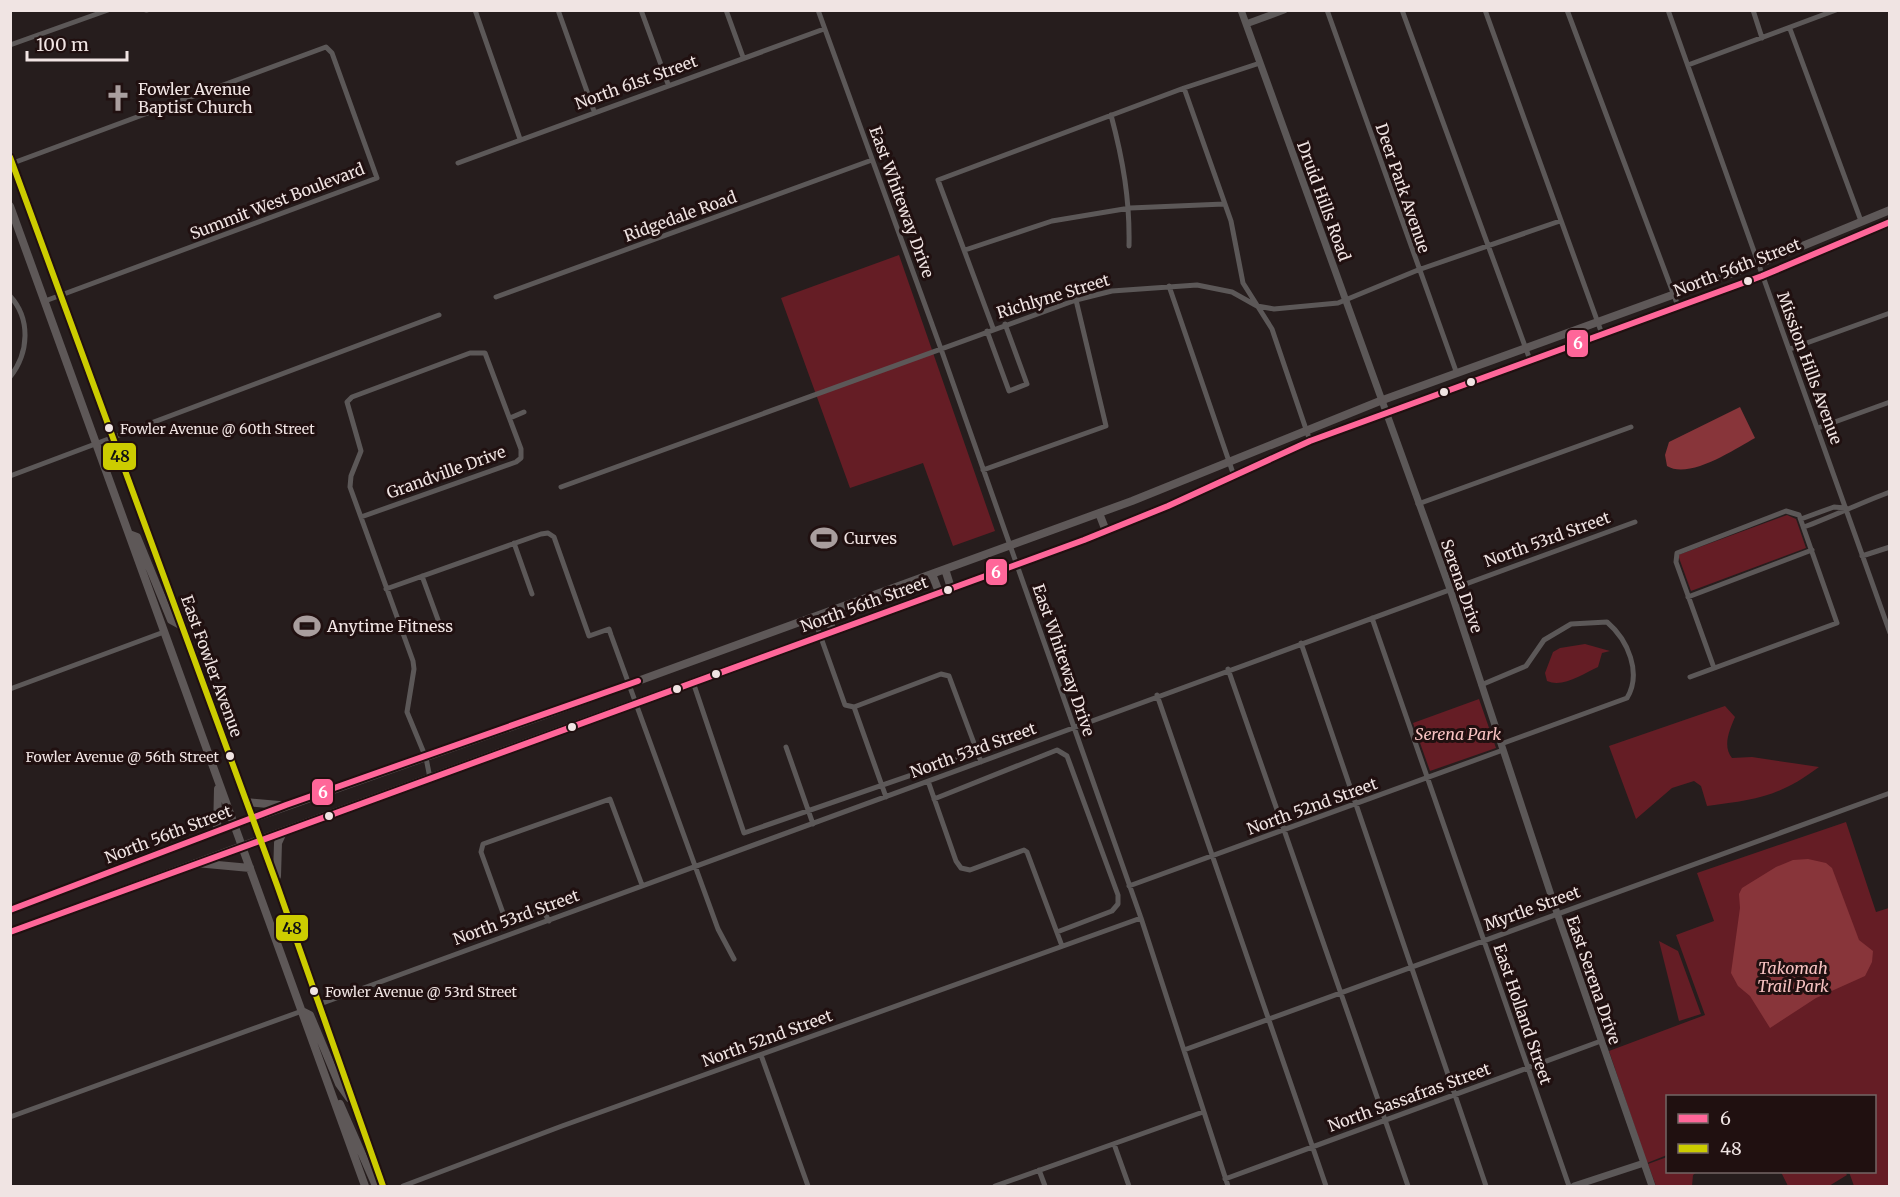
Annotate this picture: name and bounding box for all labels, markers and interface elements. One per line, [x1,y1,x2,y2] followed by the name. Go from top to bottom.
[27,24,128,62] scale bar
[36,33,89,56] text: 100 m
[572,50,701,113] street label: North 61st Street
[138,79,253,117] place label: Fowler Avenue Baptist Church
[103,83,133,113] church icon: Fowler Avenue Baptist Church
[1371,121,1435,255] street label: Deer Park Avenue
[865,123,939,281] street label: East Whiteway Drive
[1293,138,1355,264] street label: Druid Hills Road
[187,158,367,244] street label: Summit West Boulevard
[621,186,739,246] street label: Ridgedale Road
[1671,233,1804,300] street label: North 56th Street
[994,269,1113,323] street label: Richlyne Street
[1742,275,1754,287] unlabelled marker
[1773,289,1847,447] street label: Mission Hills Avenue
[1566,329,1589,358] line badge: 6
[1573,333,1583,353] text: 6
[1465,376,1477,388] unlabelled marker
[1438,386,1450,398] unlabelled marker
[120,420,315,438] place label: Fowler Avenue @ 60th Street
[103,422,115,434] marker: Fowler Avenue @ 60th Street
[384,441,508,503] street label: Grandville Drive
[102,442,137,471] line badge: 48
[110,446,130,466] text: 48
[1481,507,1613,571] street label: North 53rd Street
[809,523,839,553] sports icon: Curves
[844,528,897,548] place label: Curves
[1437,537,1487,635] street label: Serena Drive
[985,558,1008,586] line badge: 6
[991,562,1001,582] text: 6
[798,571,931,636] street label: North 56th Street
[1029,581,1099,739] street label: East Whiteway Drive
[942,584,954,596] unlabelled marker
[177,592,247,740] street label: East Fowler Avenue
[292,611,322,641] sports icon: Anytime Fitness
[326,616,453,636] place label: Anytime Fitness
[710,668,722,680] unlabelled marker
[671,683,683,695] unlabelled marker
[907,718,1039,782] street label: North 53rd Street
[566,721,578,733] unlabelled marker
[1415,724,1501,744] park label: Serena Park
[26,748,220,766] place label: Fowler Avenue @ 56th Street
[224,750,236,762] marker: Fowler Avenue @ 56th Street
[1244,773,1381,839] street label: North 52nd Street
[311,778,334,806] line badge: 6
[318,782,328,802] text: 6
[102,800,235,867] street label: North 56th Street
[323,810,335,822] unlabelled marker
[1481,881,1584,935] street label: Myrtle Street
[450,885,582,949] street label: North 53rd Street
[1563,913,1625,1047] street label: East Serena Drive
[275,914,309,942] line badge: 48
[282,918,302,938] text: 48
[1490,941,1557,1088] street label: East Holland Street
[1757,958,1829,996] park label: Takomah Trail Park
[325,983,518,1001] place label: Fowler Avenue @ 53rd Street
[308,985,320,997] marker: Fowler Avenue @ 53rd Street
[699,1005,836,1071] street label: North 52nd Street
[1325,1058,1494,1136] street label: North Sassafras Street
[1666,1095,1876,1173] legend
[1720,1107,1731,1130] text: 6
[1720,1137,1742,1160] text: 48

